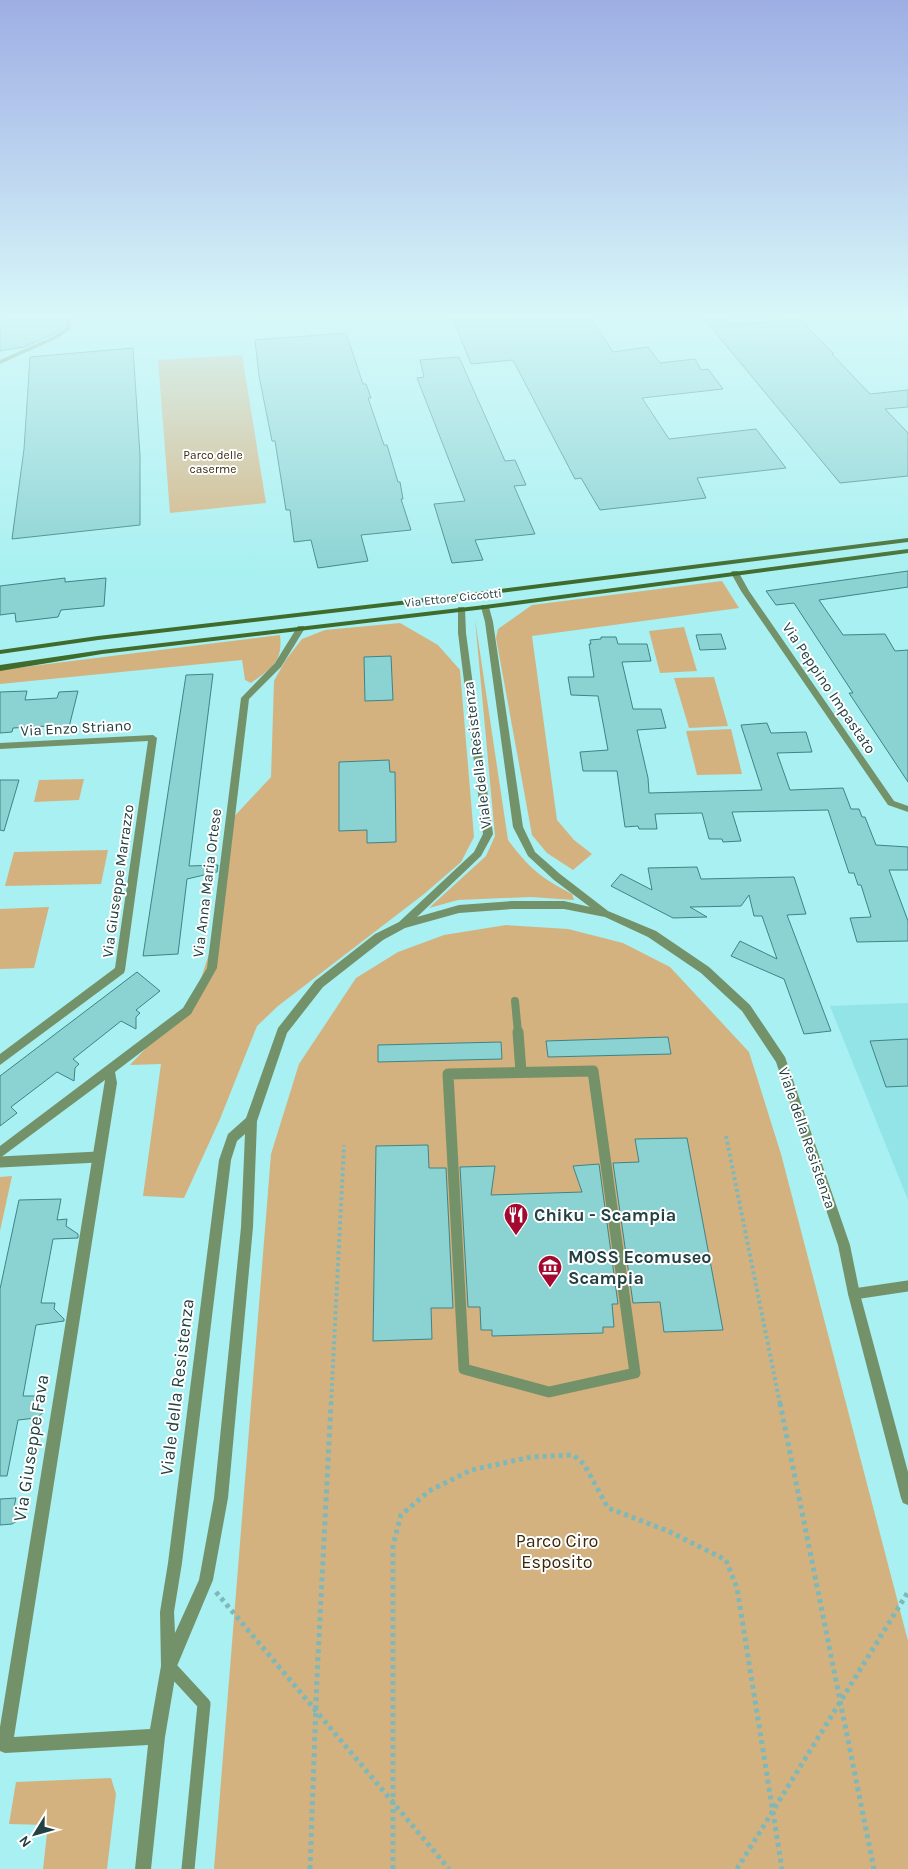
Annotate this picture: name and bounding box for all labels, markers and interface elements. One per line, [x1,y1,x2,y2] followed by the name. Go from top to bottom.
[183,448,243,476] park label: Parco delle caserme
[404,586,502,610] street label: Via Ettore Ciccotti
[778,619,880,757] street label: Via Peppino Impastato
[459,680,495,830] street label: Viale della Resistenza
[20,716,132,740] street label: Via Enzo Striano
[98,803,138,959] street label: Via Giuseppe Marrazzo
[189,807,225,959] street label: Via Anna Maria Ortese
[774,1065,840,1211] street label: Viale della Resistenza
[503,1202,529,1236] restaurant icon: Chiku - Scampia
[534,1204,676,1226] place label: Chiku - Scampia
[568,1246,711,1289] place label: MOSS Ecomuseo Scampia
[537,1254,563,1288] museum icon: MOSS Ecomuseo Scampia
[155,1297,199,1477] street label: Viale della Resistenza
[9,1373,53,1523] street label: Via Giuseppe Fava
[516,1530,598,1573] park label: Parco Ciro Esposito
[10,1809,60,1859] north arrow
[15,1832,35,1851] text: N

